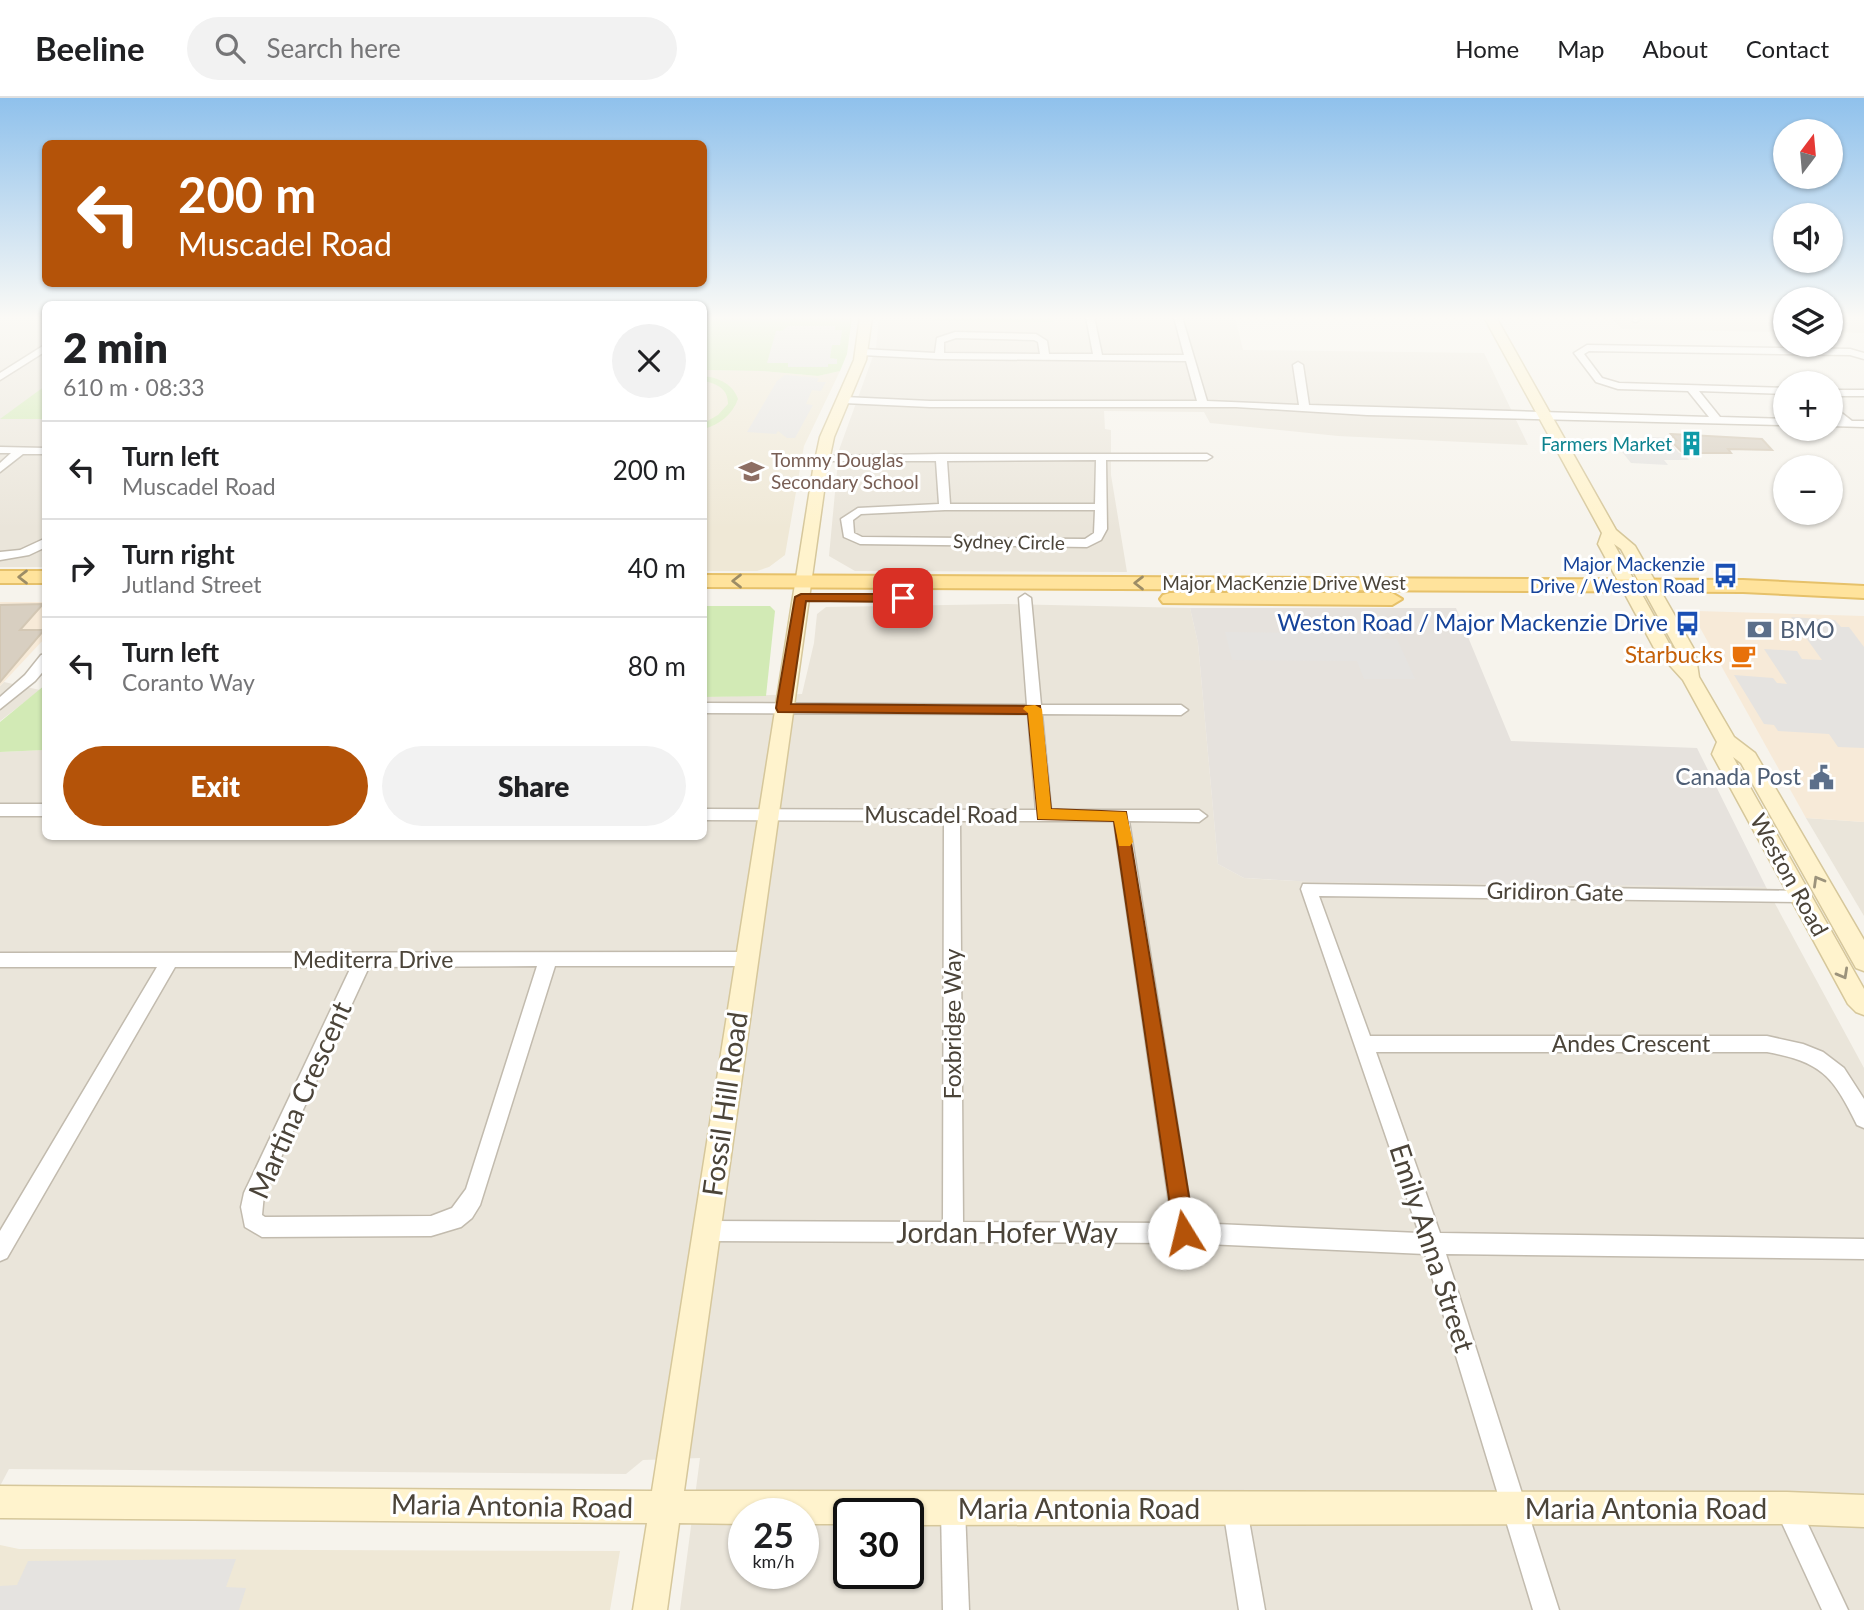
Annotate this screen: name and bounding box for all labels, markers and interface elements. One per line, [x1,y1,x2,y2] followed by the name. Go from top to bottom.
[187,17,677,80] search box
[35,28,145,68] text: Beeline
[211,29,249,67] icon: search
[267,32,401,64] text: Search here
[1455,34,1519,63] text: Home
[1557,34,1605,63] text: Map
[1643,34,1708,63] text: About
[1746,34,1829,63] text: Contact
[1773,119,1843,189] north arrow
[1773,119,1843,525] map controls
[178,165,316,223] text: 200 m
[63,168,154,259] icon: left
[1773,203,1843,273] button: sound
[178,224,392,263] text: Muscadel Road
[1773,287,1843,357] button: layers
[63,322,168,372] text: 2 min
[612,324,686,398] button: close
[1773,371,1843,441] button: +
[63,373,205,401] text: 610 m · 08:33
[1678,430,1706,458] building icon: Farmers Market
[1541,432,1672,455] place label: Farmers Market
[122,440,219,472] text: Turn left
[771,448,919,493] place label: Tommy Douglas Secondary School
[63,451,101,489] icon: left
[613,454,686,486] text: 200 m
[1773,455,1843,525] button: −
[737,457,765,485] school or university icon: Tommy Douglas Secondary School
[122,472,276,500] text: Muscadel Road
[953,529,1065,554] street label: Sydney Circle
[122,538,235,570] text: Turn right
[63,549,101,587] icon: right
[628,552,686,584] text: 40 m
[1530,552,1705,597] place label: Major Mackenzie Drive / Weston Road
[1711,561,1739,589] bus stop icon: Major Mackenzie Drive / Weston Road
[873,568,933,628] pin
[17,569,28,585] one-way arrow
[122,570,261,598] text: Jutland Street
[1162,571,1406,594] street label: Major MacKenzie Drive West
[731,573,741,589] one-way arrow
[1133,575,1144,591] one-way arrow
[884,579,922,617] icon: arrive
[1277,608,1668,636] place label: Weston Road / Major Mackenzie Drive
[1674,609,1702,637] bus stop icon: Weston Road / Major Mackenzie Drive
[1780,615,1835,643] place label: BMO
[1746,616,1774,644] bank icon: BMO
[122,636,219,668] text: Turn left
[1625,640,1723,668] place label: Starbucks
[1729,641,1757,669] cafe icon: Starbucks
[63,647,101,685] icon: left
[628,650,686,682] text: 80 m
[122,668,255,696] text: Coranto Way
[63,746,368,826] button: Exit
[382,746,686,826] button: Share
[1675,762,1802,790] place label: Canada Post
[1807,763,1835,791] public building icon: Canada Post
[864,800,1018,828] street label: Muscadel Road
[1745,808,1835,941] street label: Weston Road
[1813,875,1826,888] one-way arrow
[1486,876,1624,906] street label: Gridiron Gate
[293,945,453,973] street label: Mediterra Drive
[938,949,966,1099] street label: Foxbridge Way
[1835,967,1848,980] one-way arrow
[240,996,358,1203] street label: Martina Crescent
[694,1010,754,1198] street label: Fossil Hill Road
[1552,1029,1711,1057] street label: Andes Crescent
[1383,1139,1483,1356] street label: Emily Anna Street
[1147,1196,1221,1270] position arrow
[896,1215,1118,1249] street label: Jordan Hofer Way
[391,1486,633,1524] street label: Maria Antonia Road
[958,1491,1200,1525] street label: Maria Antonia Road
[1525,1491,1767,1525] street label: Maria Antonia Road
[833,1498,924,1589] speed limit sign: 30
[753,1513,794,1555] text: 25
[752,1550,795,1572] text: km/h

